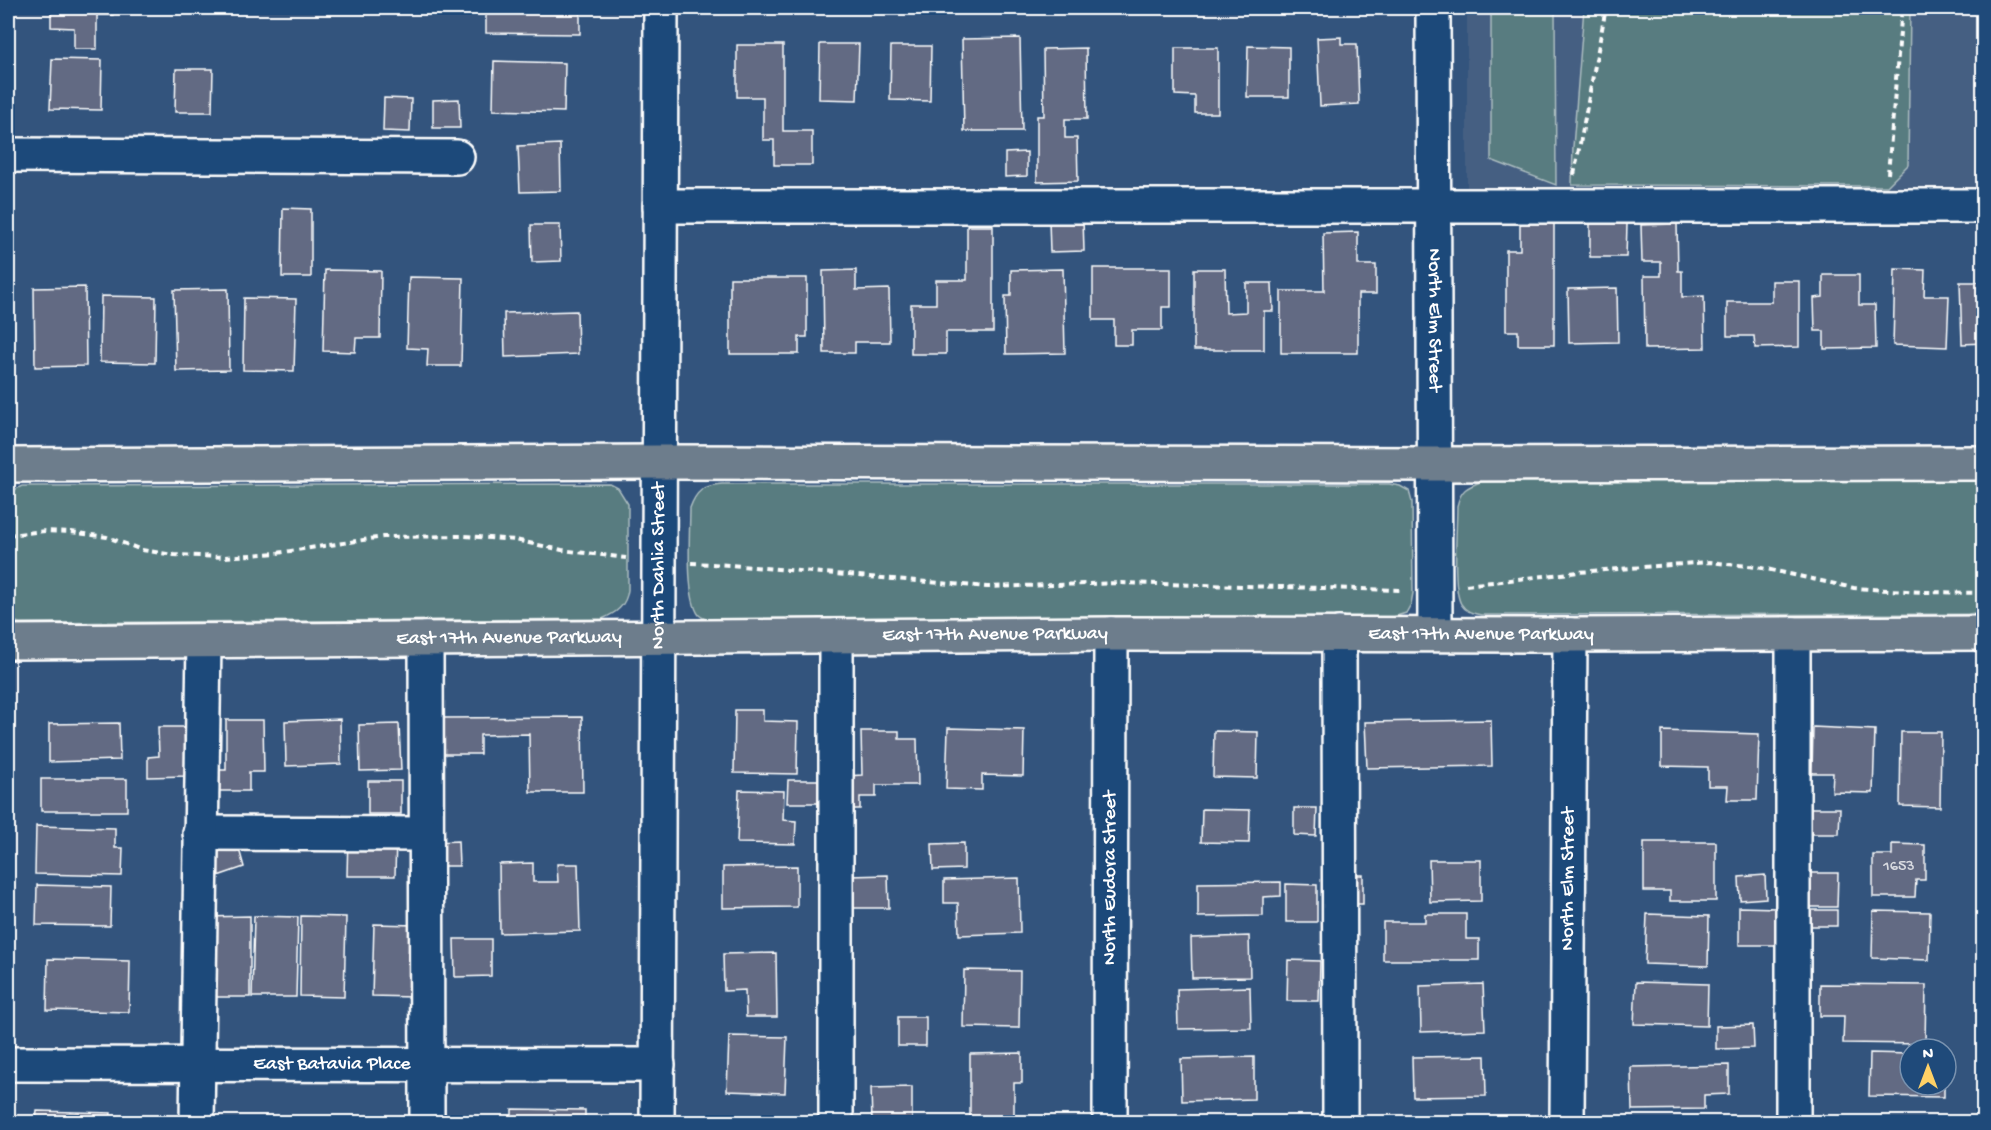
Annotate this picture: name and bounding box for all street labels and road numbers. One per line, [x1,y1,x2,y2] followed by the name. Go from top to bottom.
[1422,248,1446,394] street label: North Elm Street
[647,481,671,650] street label: North Dahlia Street
[882,623,1108,647] street label: East 17th Avenue Parkway
[1368,623,1594,647] street label: East 17th Avenue Parkway
[396,626,622,651] street label: East 17th Avenue Parkway
[1099,789,1122,965] street label: North Eudora Street
[1557,805,1580,951] street label: North Elm Street
[253,1053,411,1076] street label: East Batavia Place

